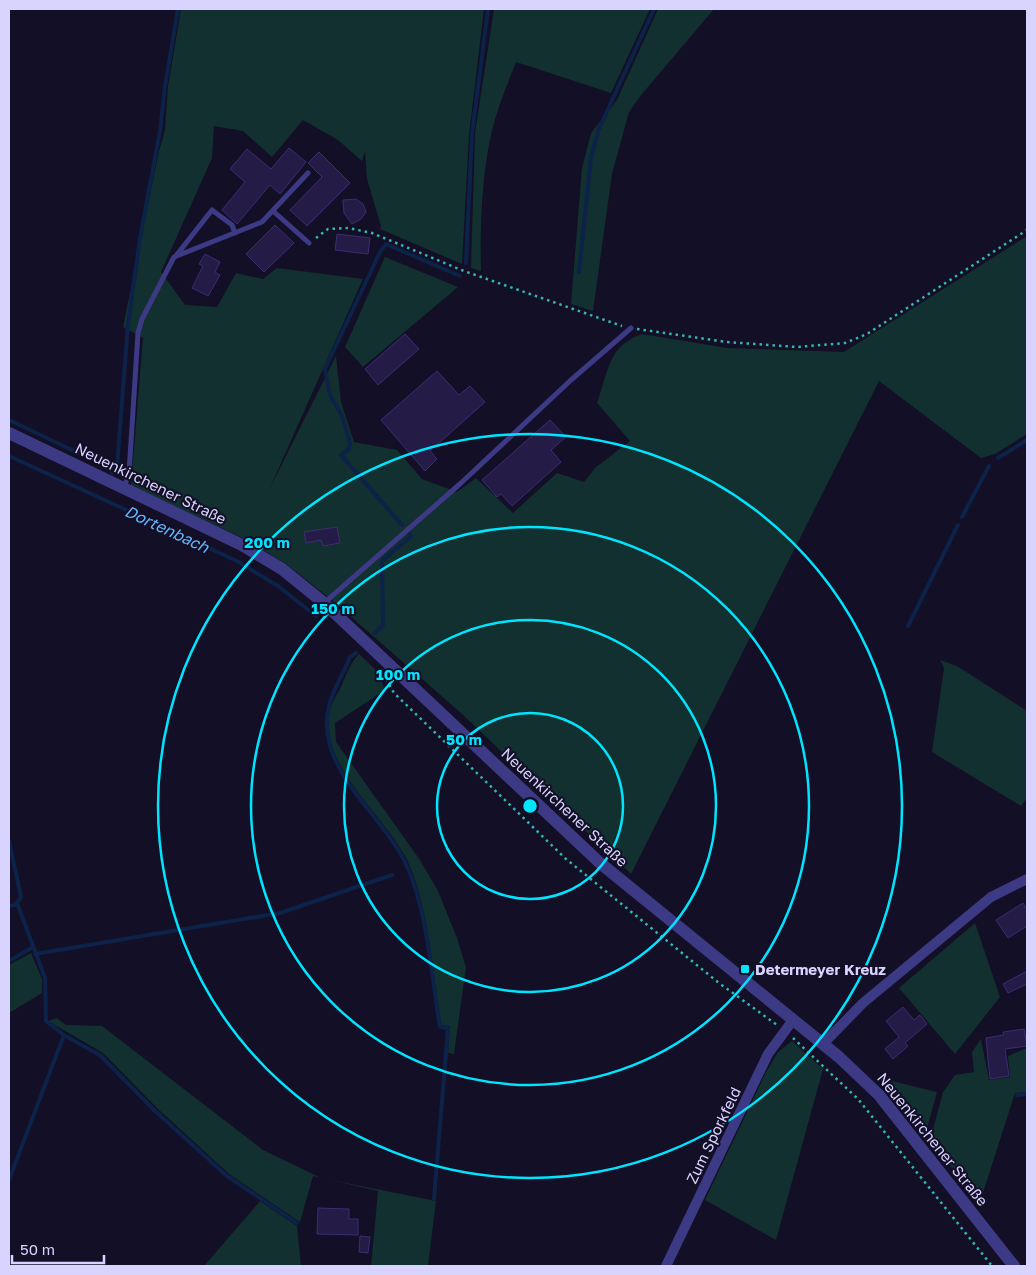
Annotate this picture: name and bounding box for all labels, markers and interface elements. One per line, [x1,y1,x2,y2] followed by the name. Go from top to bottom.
[73,439,230,528] street label: Neuenkirchener Straße
[122,501,213,558] water label: Dortenbach
[244,533,290,551] text: 200 m
[311,599,355,617] text: 150 m
[376,665,420,683] text: 100 m
[446,730,482,748] text: 50 m
[498,744,632,870] street label: Neuenkirchener Straße
[521,797,539,815] centre of rings
[755,960,886,978] place label: Determeyer Kreuz
[739,963,751,975] marker: Determeyer Kreuz
[874,1069,992,1209] street label: Neuenkirchener Straße
[682,1084,744,1186] street label: Zum Sporkfeld
[12,1232,105,1264] scale bar
[20,1240,55,1258] text: 50 m

